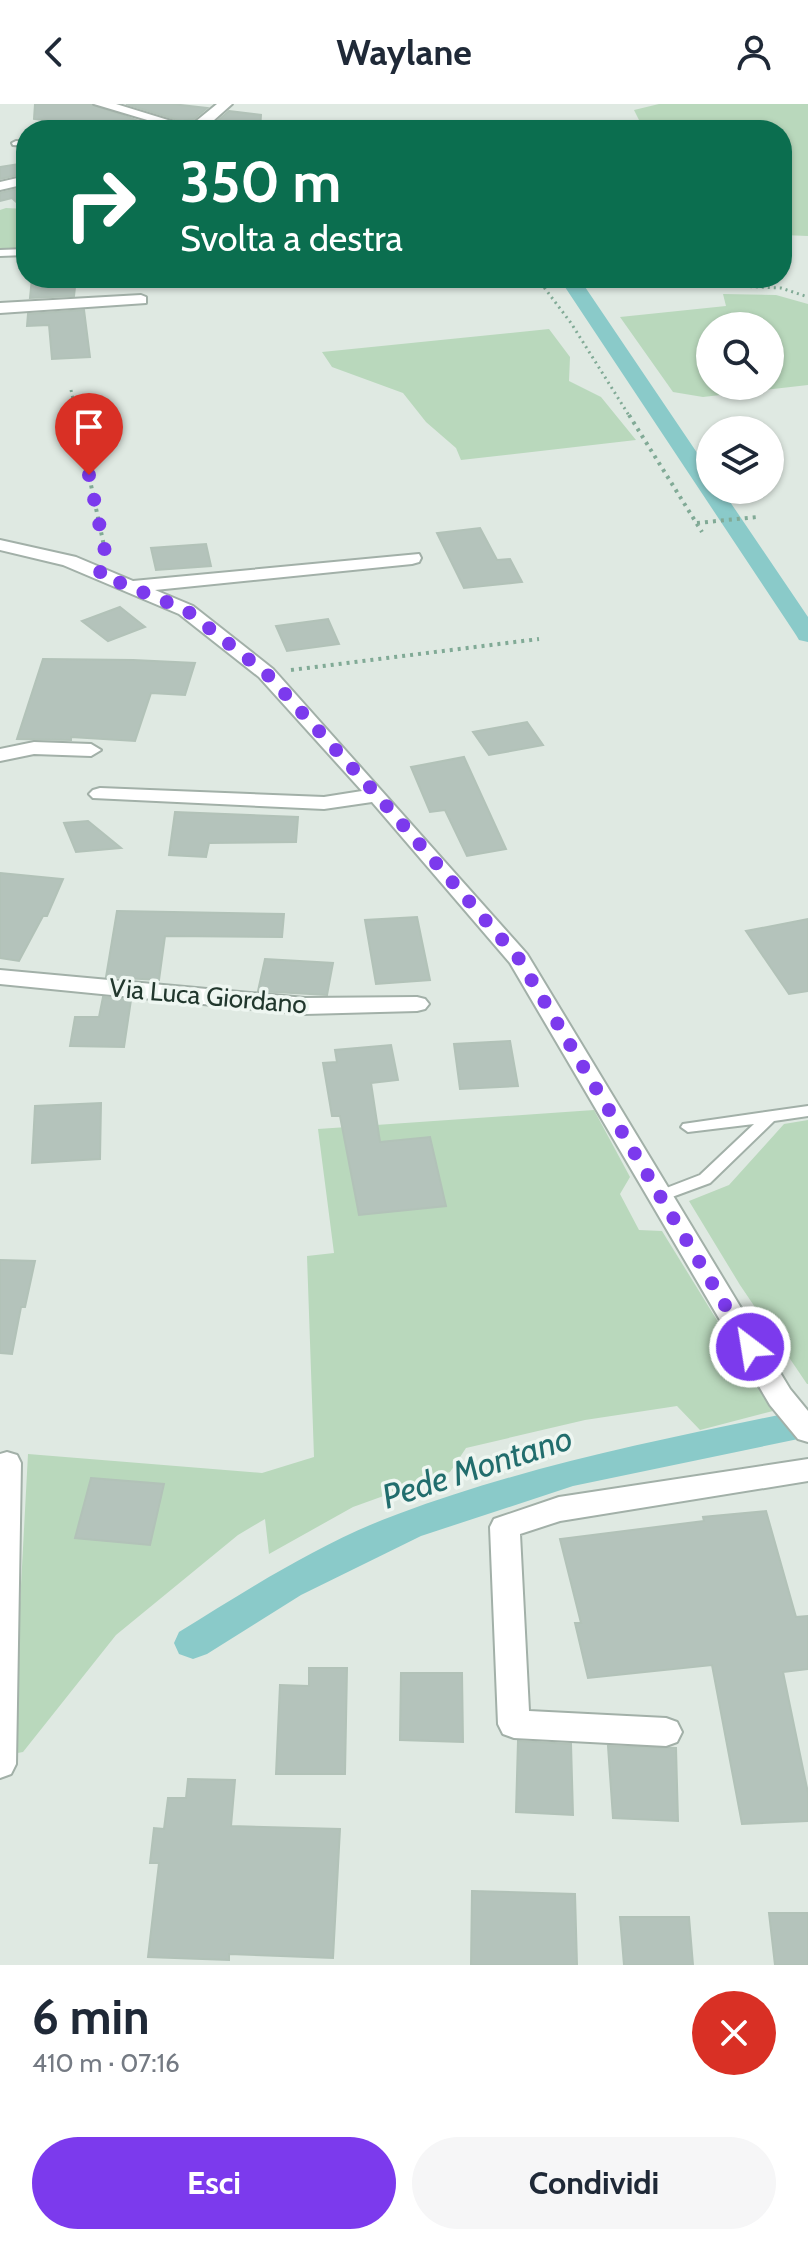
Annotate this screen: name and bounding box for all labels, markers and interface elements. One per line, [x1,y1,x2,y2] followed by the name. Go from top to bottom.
[32,30,76,74] icon: back
[336,30,472,74] text: Waylane
[732,30,776,74] icon: person
[180,148,341,216] text: 350 m
[48,152,152,256] icon: right
[180,216,403,260] text: Svolta a destra
[696,312,784,504] map controls
[696,312,784,400] button: search
[55,393,123,475] pin
[67,405,111,449] icon: arrive
[696,416,784,504] button: layers
[108,971,308,1021] street label: Via Luca Giordano
[708,1305,792,1389] position arrow
[377,1417,577,1517] water label: Pede Montano
[32,1988,150,2046] text: 6 min
[692,1991,776,2075] button: close
[32,2047,180,2079] text: 410 m · 07:16
[32,2137,396,2229] button: Esci
[412,2137,776,2229] button: Condividi

